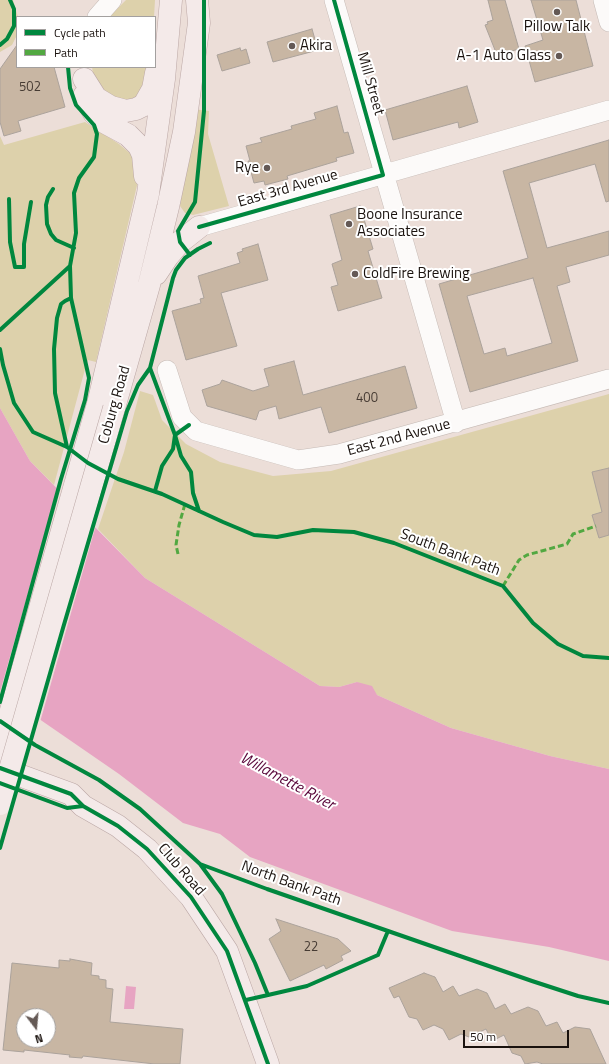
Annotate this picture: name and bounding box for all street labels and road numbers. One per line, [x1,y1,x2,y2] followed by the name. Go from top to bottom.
[352,50,388,118] street label: Mill Street
[236,166,340,212] street label: East 3rd Avenue
[95,364,135,446] street label: Coburg Road
[345,416,453,460] street label: East 2nd Avenue
[397,526,503,580] street label: South Bank Path
[153,840,209,900] street label: Club Road
[239,858,343,910] street label: North Bank Path

